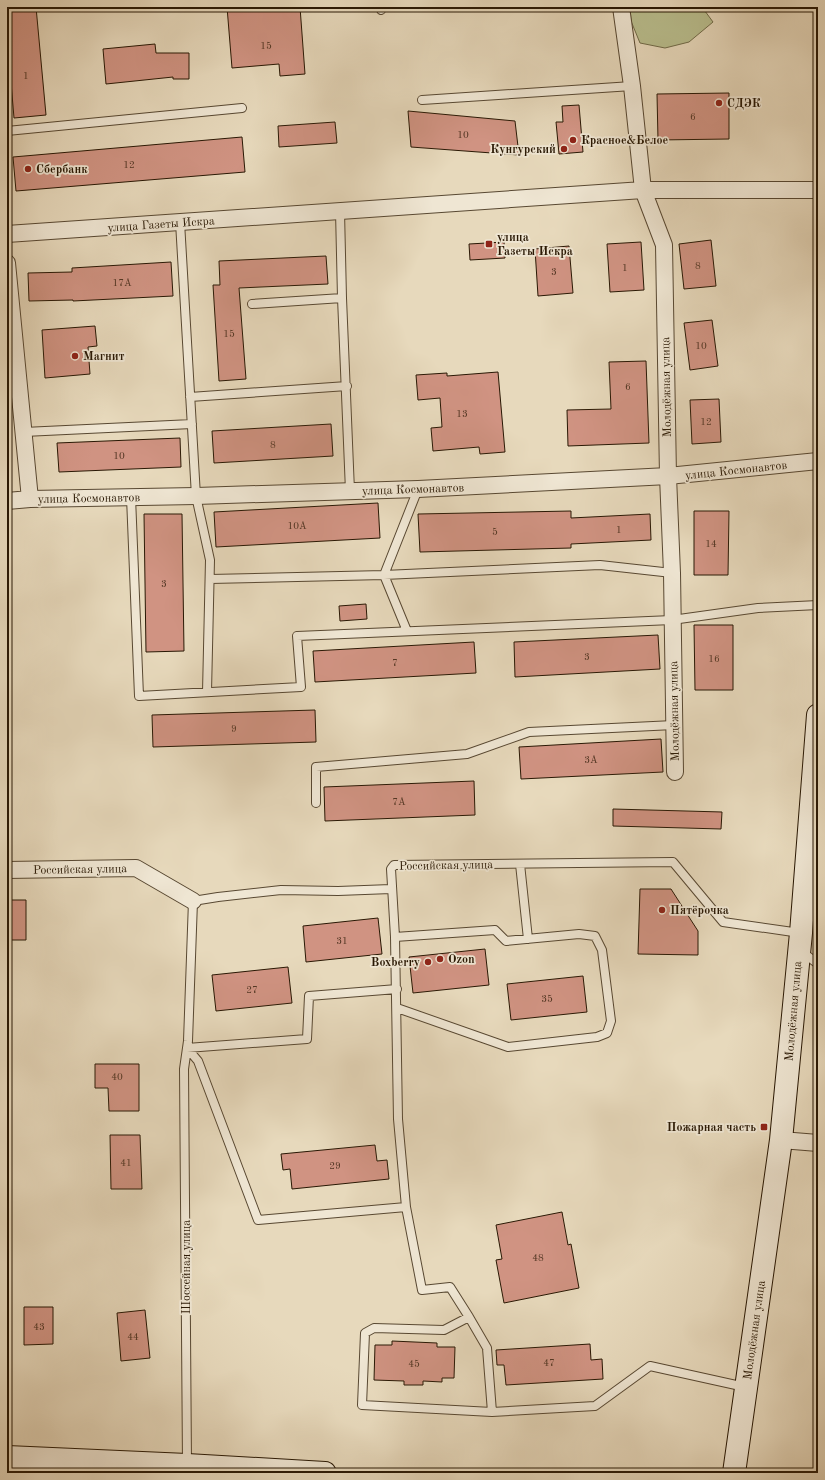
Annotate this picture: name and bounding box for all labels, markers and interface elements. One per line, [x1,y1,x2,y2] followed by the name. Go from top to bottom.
[260,41,272,51] house number: 15
[23,71,29,81] house number: 1
[714,98,724,108] marker: СДЭК
[727,98,761,110] place label: СДЭК
[690,112,696,122] house number: 6
[457,130,469,140] house number: 10
[568,135,578,145] marker: Красное&Белое
[581,135,668,147] place label: Красное&Белое
[490,144,556,156] place label: Кунгурский
[559,144,569,154] marker: Кунгурский
[123,160,135,170] house number: 12
[23,164,33,174] marker: Сбербанк
[36,164,88,176] place label: Сбербанк
[107,215,215,235] street label: улица Газеты Искра
[497,232,573,258] place label: улица Газеты Искра
[484,239,494,249] marker: улица Газеты Искра
[695,261,701,271] house number: 8
[622,263,628,273] house number: 1
[551,267,557,277] house number: 3
[112,278,132,288] house number: 17А
[223,329,235,339] house number: 15
[660,337,674,437] street label: Молодёжная улица
[695,341,707,351] house number: 10
[70,351,80,361] marker: Магнит
[83,351,125,363] place label: Магнит
[625,382,631,392] house number: 6
[456,409,468,419] house number: 13
[700,417,712,427] house number: 12
[270,440,276,450] house number: 8
[113,451,125,461] house number: 10
[685,460,788,482] street label: улица Космонавтов
[362,482,465,498] street label: улица Космонавтов
[38,492,141,506] street label: улица Космонавтов
[287,521,307,531] house number: 10А
[616,525,622,535] house number: 1
[492,527,498,537] house number: 5
[705,539,717,549] house number: 14
[161,579,167,589] house number: 3
[584,652,590,662] house number: 3
[708,654,720,664] house number: 16
[392,658,398,668] house number: 7
[668,661,682,761] street label: Молодёжная улица
[231,724,237,734] house number: 9
[584,755,598,765] house number: 3А
[392,797,406,807] house number: 7А
[399,859,493,873] street label: Российская улица
[33,863,127,877] street label: Российская улица
[657,905,667,915] marker: Пятёрочка
[670,905,729,917] place label: Пятёрочка
[336,936,348,946] house number: 31
[435,954,445,964] marker: Ozon
[448,954,475,966] place label: Ozon
[371,957,420,969] place label: Boxberry
[423,957,433,967] marker: Boxberry
[784,960,804,1062] street label: Молодёжная улица
[246,985,258,995] house number: 27
[541,994,553,1004] house number: 35
[111,1072,123,1082] house number: 40
[667,1122,756,1134] place label: Пожарная часть
[759,1122,769,1132] marker: Пожарная часть
[120,1158,132,1168] house number: 41
[329,1161,341,1171] house number: 29
[181,1220,193,1314] street label: Шоссейная улица
[532,1253,544,1263] house number: 48
[742,1279,768,1381] street label: Молодёжная улица
[33,1322,45,1332] house number: 43
[127,1332,139,1342] house number: 44
[543,1358,555,1368] house number: 47
[408,1359,420,1369] house number: 45

